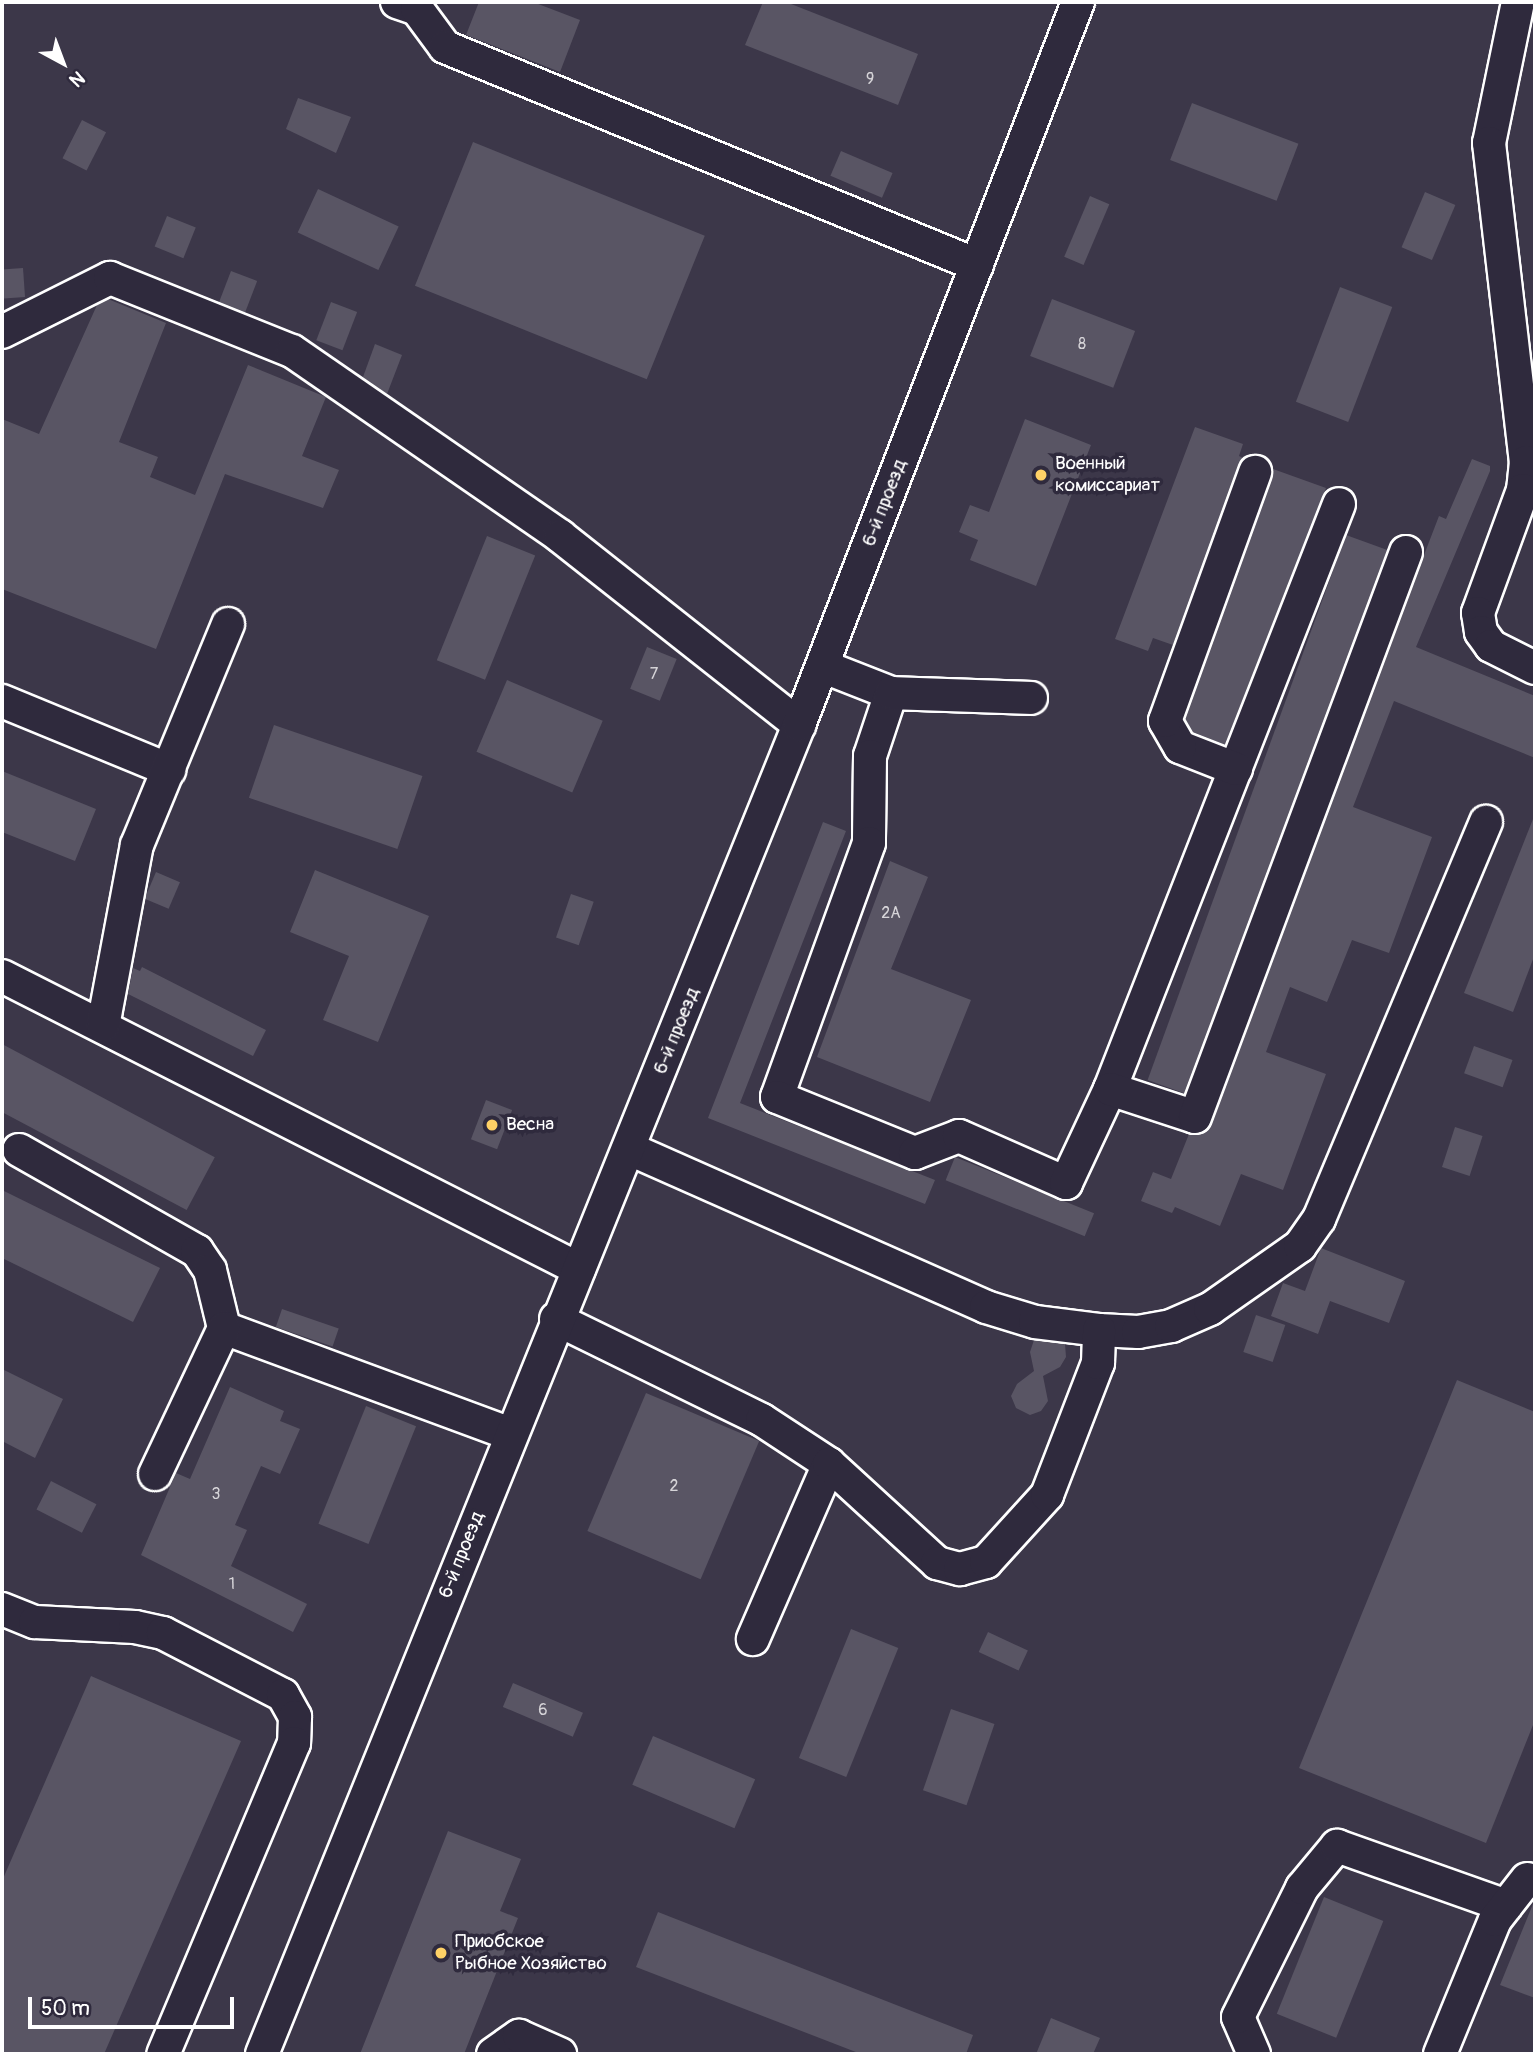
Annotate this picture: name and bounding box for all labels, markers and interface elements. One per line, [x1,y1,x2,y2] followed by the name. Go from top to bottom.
[28,28,98,98] north arrow
[64,66,90,92] text: N
[866,69,874,89] house number: 9
[1078,334,1086,354] house number: 8
[1055,453,1160,497] place label: Военный комиссариат
[858,456,912,550] street label: 6-й проезд
[1033,467,1049,483] marker: Военный комиссариат
[650,664,658,684] house number: 7
[881,903,901,923] house number: 2А
[649,984,705,1078] street label: 6-й проезд
[506,1114,554,1136] place label: Весна
[484,1117,500,1133] marker: Весна
[670,1476,678,1496] house number: 2
[212,1484,220,1504] house number: 3
[434,1508,490,1602] street label: 6-й проезд
[229,1574,235,1594] house number: 1
[538,1700,548,1720] house number: 6
[455,1931,607,1975] place label: Приобское Рыбное Хозяйство
[433,1945,449,1961] marker: Приобское Рыбное Хозяйство
[32,1982,238,2026] scale bar
[41,1995,90,2022] text: 50 m

